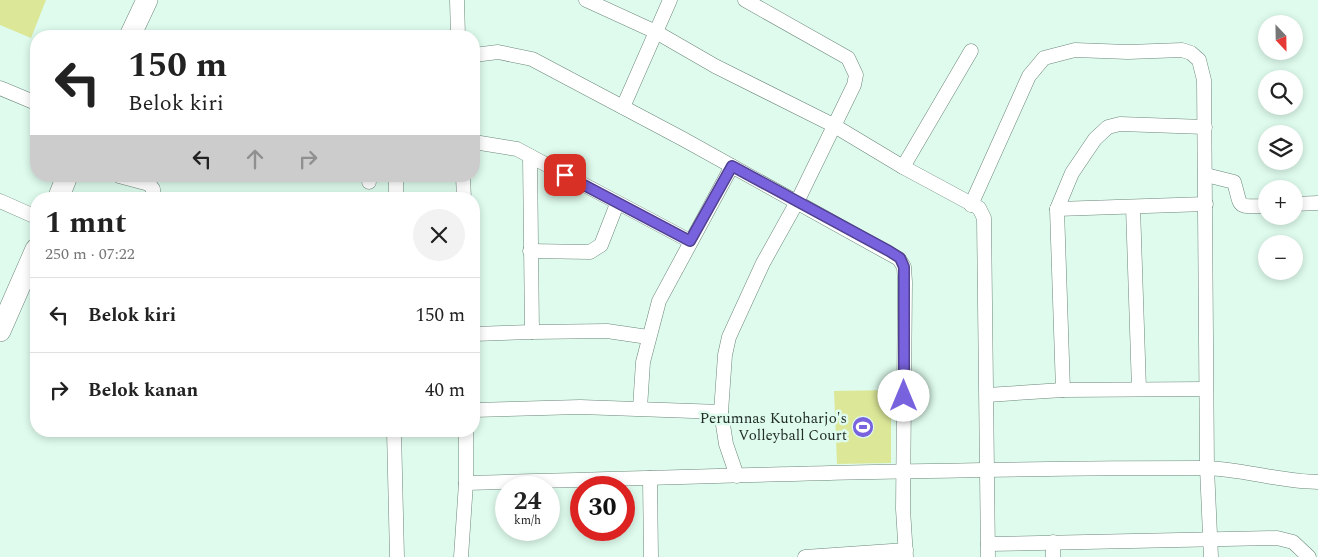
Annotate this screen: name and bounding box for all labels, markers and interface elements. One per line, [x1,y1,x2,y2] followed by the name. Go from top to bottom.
[1258,15,1302,60] north arrow
[1258,15,1303,280] map controls
[128,39,227,92] text: 150 m
[45,50,110,115] icon: left
[1258,70,1303,115] button: search
[128,87,224,120] text: Belok kiri
[1258,125,1303,170] button: layers
[188,145,216,173] icon: left
[241,145,269,173] icon: ahead
[294,145,322,173] icon: right
[544,154,586,196] pin
[551,161,579,189] icon: arrive
[1258,180,1303,225] button: +
[45,200,126,246] text: 1 mnt
[413,209,465,261] button: close
[1258,235,1303,280] button: −
[45,242,135,266] text: 250 m · 07:22
[45,301,73,329] icon: left
[88,301,176,330] text: Belok kiri
[415,301,465,330] text: 150 m
[877,369,929,421] position arrow
[45,376,73,404] icon: right
[88,376,198,405] text: Belok kanan
[425,376,465,405] text: 40 m
[700,407,847,447] place label: Perumnas Kutoharjo's Volleyball Court
[851,415,875,439] sports icon: Perumnas Kutoharjo's Volleyball Court
[570,476,635,541] speed limit sign: 30
[513,483,542,521] text: 24
[514,511,541,530] text: km/h

